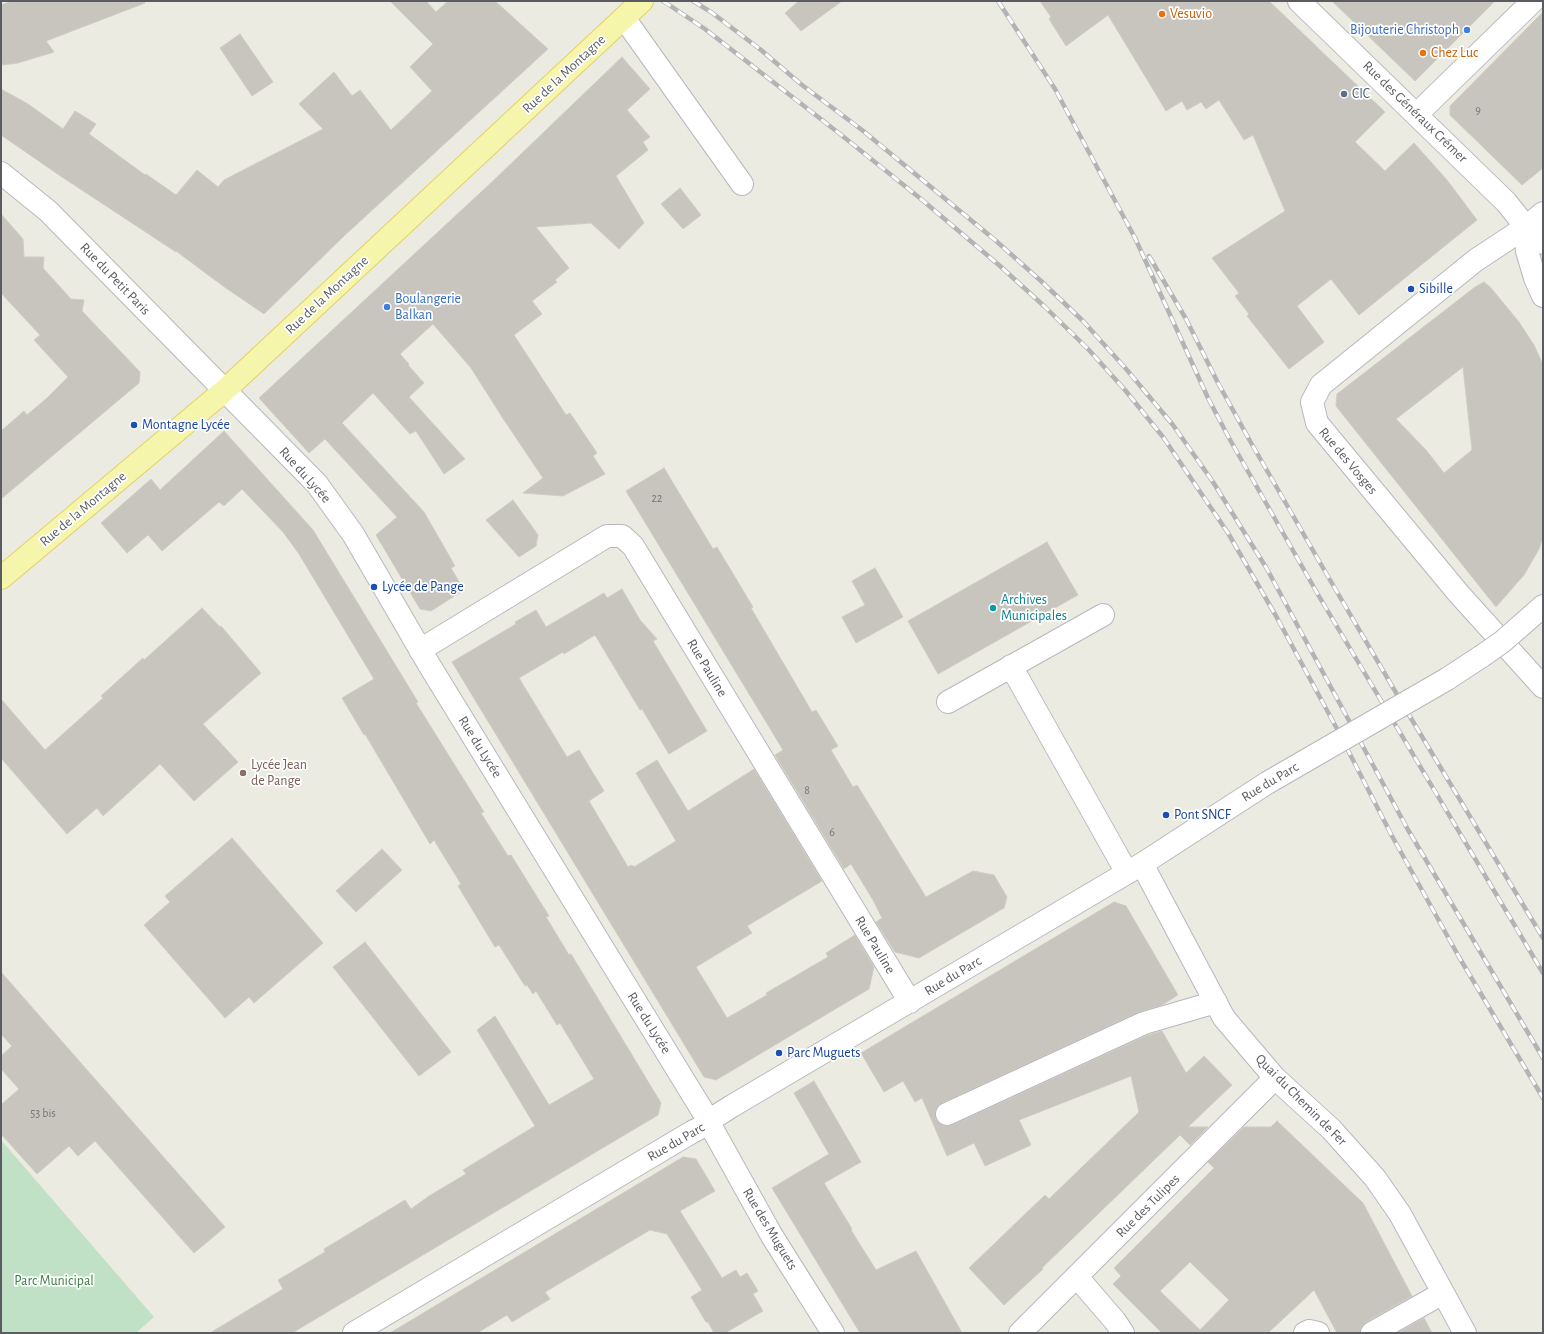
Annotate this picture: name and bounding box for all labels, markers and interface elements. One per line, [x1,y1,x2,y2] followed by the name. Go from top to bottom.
[1170,6,1212,22] place label: Vesuvio
[1157,9,1167,19] marker: Vesuvio
[1350,22,1459,38] place label: Bijouterie Christoph
[1462,25,1472,35] marker: Bijouterie Christoph
[519,31,609,117] street label: Rue de la Montagne
[1431,45,1478,61] place label: Chez Luc
[1418,48,1428,58] marker: Chez Luc
[1359,58,1471,166] street label: Rue des Généraux Crémer
[1352,86,1370,102] place label: CIC
[1339,89,1349,99] marker: CIC
[1475,103,1481,117] house number: 9
[76,239,154,319] street label: Rue du Petit Paris
[282,252,372,338] street label: Rue de la Montagne
[1419,281,1453,297] place label: Sibille
[1406,284,1416,294] marker: Sibille
[395,291,461,324] place label: Boulangerie Balkan
[382,302,392,312] marker: Boulangerie Balkan
[142,417,230,433] place label: Montagne Lycée
[129,420,139,430] marker: Montagne Lycée
[1315,424,1381,498] street label: Rue des Vosges
[275,443,335,507] street label: Rue du Lycée
[36,468,130,550] street label: Rue de la Montagne
[652,491,662,505] house number: 22
[382,579,464,595] place label: Lycée de Pange
[369,582,379,592] marker: Lycée de Pange
[1001,592,1067,624] place label: Archives Municipales
[988,603,998,613] marker: Archives Municipales
[683,636,731,700] street label: Rue Pauline
[454,713,506,781] street label: Rue du Lycée
[251,757,307,790] place label: Lycée Jean de Pange
[1239,759,1301,805] street label: Rue du Parc
[238,768,248,778] marker: Lycée Jean de Pange
[804,783,810,797] house number: 8
[1174,807,1231,823] place label: Pont SNCF
[1161,810,1171,820] marker: Pont SNCF
[829,825,835,839] house number: 6
[851,913,899,977] street label: Rue Pauline
[922,953,984,999] street label: Rue du Parc
[623,989,675,1057] street label: Rue du Lycée
[787,1045,860,1061] place label: Parc Muguets
[774,1048,784,1058] marker: Parc Muguets
[1252,1051,1350,1149] street label: Quai du Chemin de Fer
[30,1106,56,1120] house number: 53 bis
[644,1119,708,1165] street label: Rue du Parc
[1113,1171,1183,1241] street label: Rue des Tulipes
[739,1185,801,1273] street label: Rue des Muguets
[14,1273,94,1289] park label: Parc Municipal

